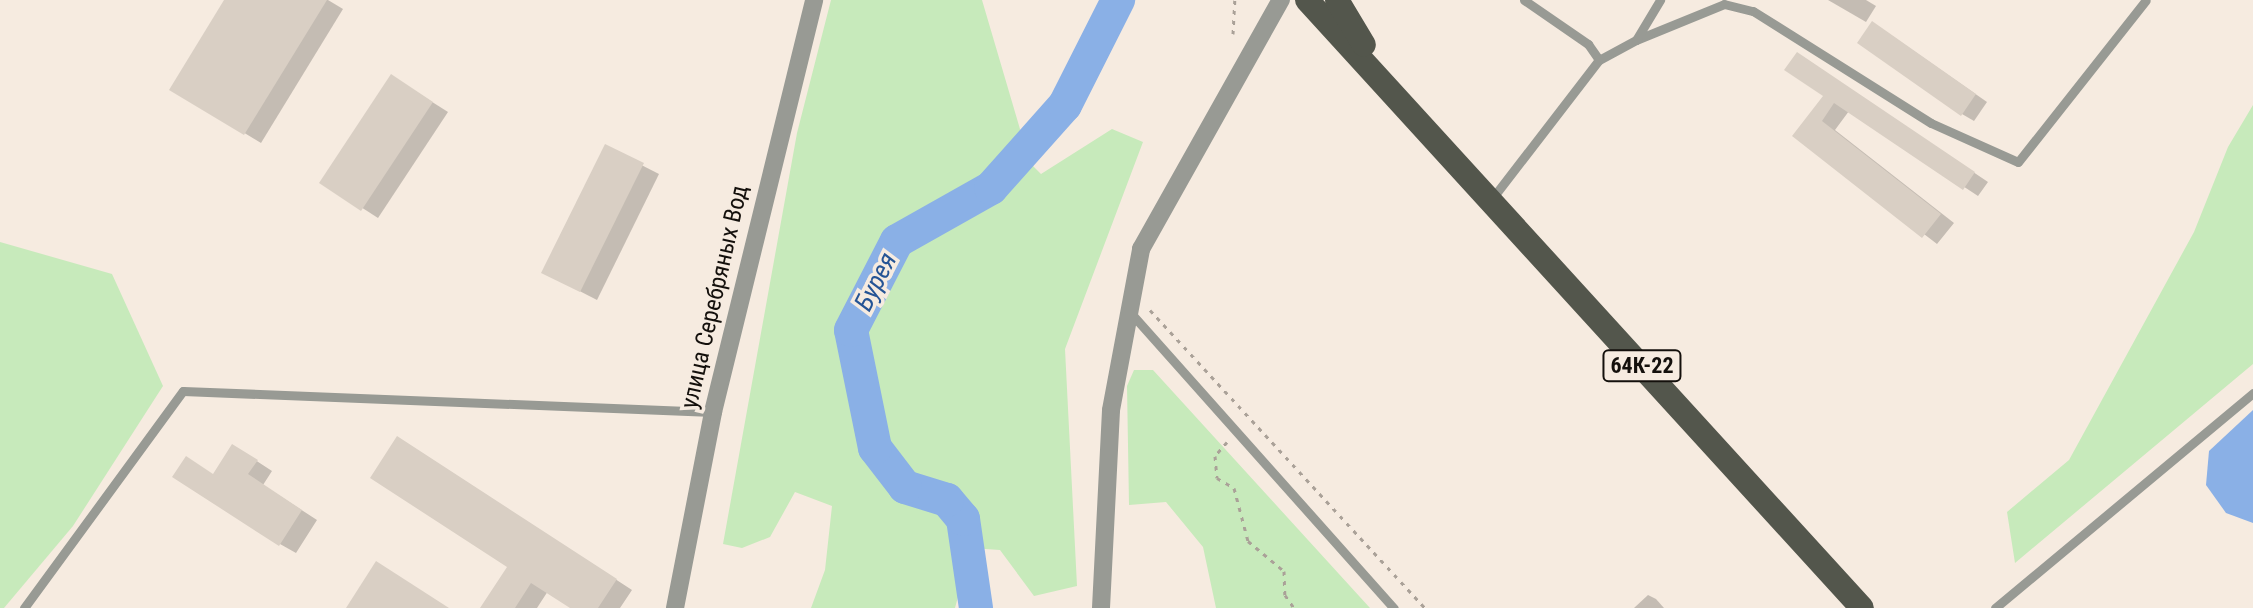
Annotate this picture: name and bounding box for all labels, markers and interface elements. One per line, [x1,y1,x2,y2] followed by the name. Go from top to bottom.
[675,183,755,411] street label: улица Серебряных Вод
[848,248,904,316] water label: Бурея
[1602,348,1682,384] road number: 64К-22

